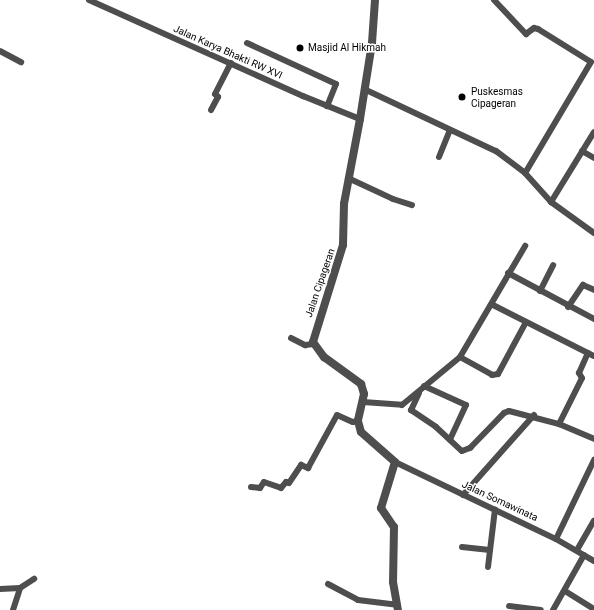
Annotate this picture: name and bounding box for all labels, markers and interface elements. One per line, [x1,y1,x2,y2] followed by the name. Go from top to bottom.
[172,23,284,81] street label: Jalan Karya Bhakti RW XVI
[308,42,386,54] place label: Masjid Al Hikmah
[295,43,305,53] marker: Masjid Al Hikmah
[471,85,523,108] place label: Puskesmas Cipageran
[456,91,468,103] marker: Puskesmas Cipageran
[303,247,337,319] street label: Jalan Cipageran
[460,478,540,524] street label: Jalan Somawinata

